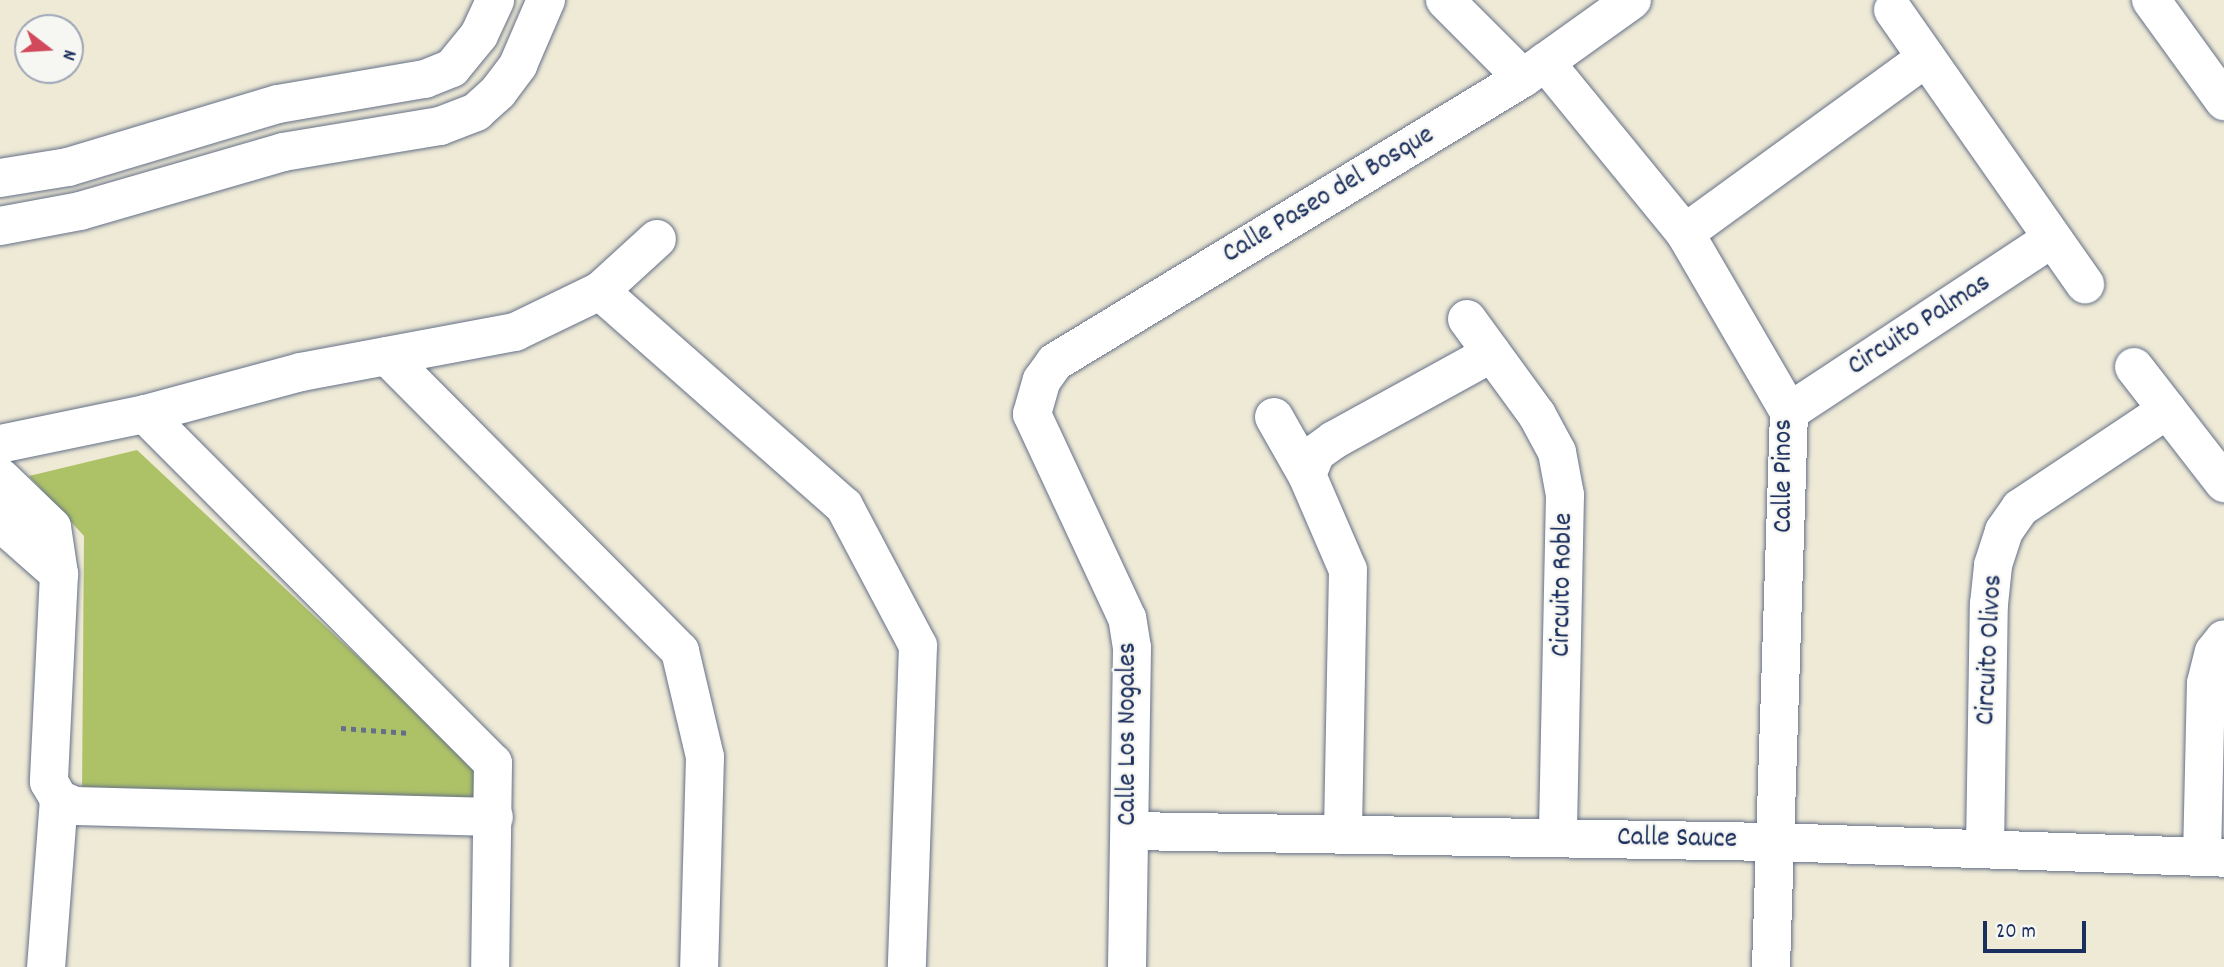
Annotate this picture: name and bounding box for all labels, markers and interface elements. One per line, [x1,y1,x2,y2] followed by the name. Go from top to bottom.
[14,14,84,84] north arrow
[53,46,82,63] text: N
[1217,120,1441,272] street label: Calle Paseo del Bosque
[1842,267,1998,385] street label: Circuito Palmas
[1768,419,1802,533] street label: Calle Pinos
[1546,513,1582,657] street label: Circuito Roble
[1970,574,2012,726] street label: Circuito Olivos
[1112,642,1146,826] street label: Calle Los Nogales
[1617,822,1737,858] street label: Calle Sauce
[1986,908,2089,952] scale bar
[1996,918,2036,948] text: 20 m

